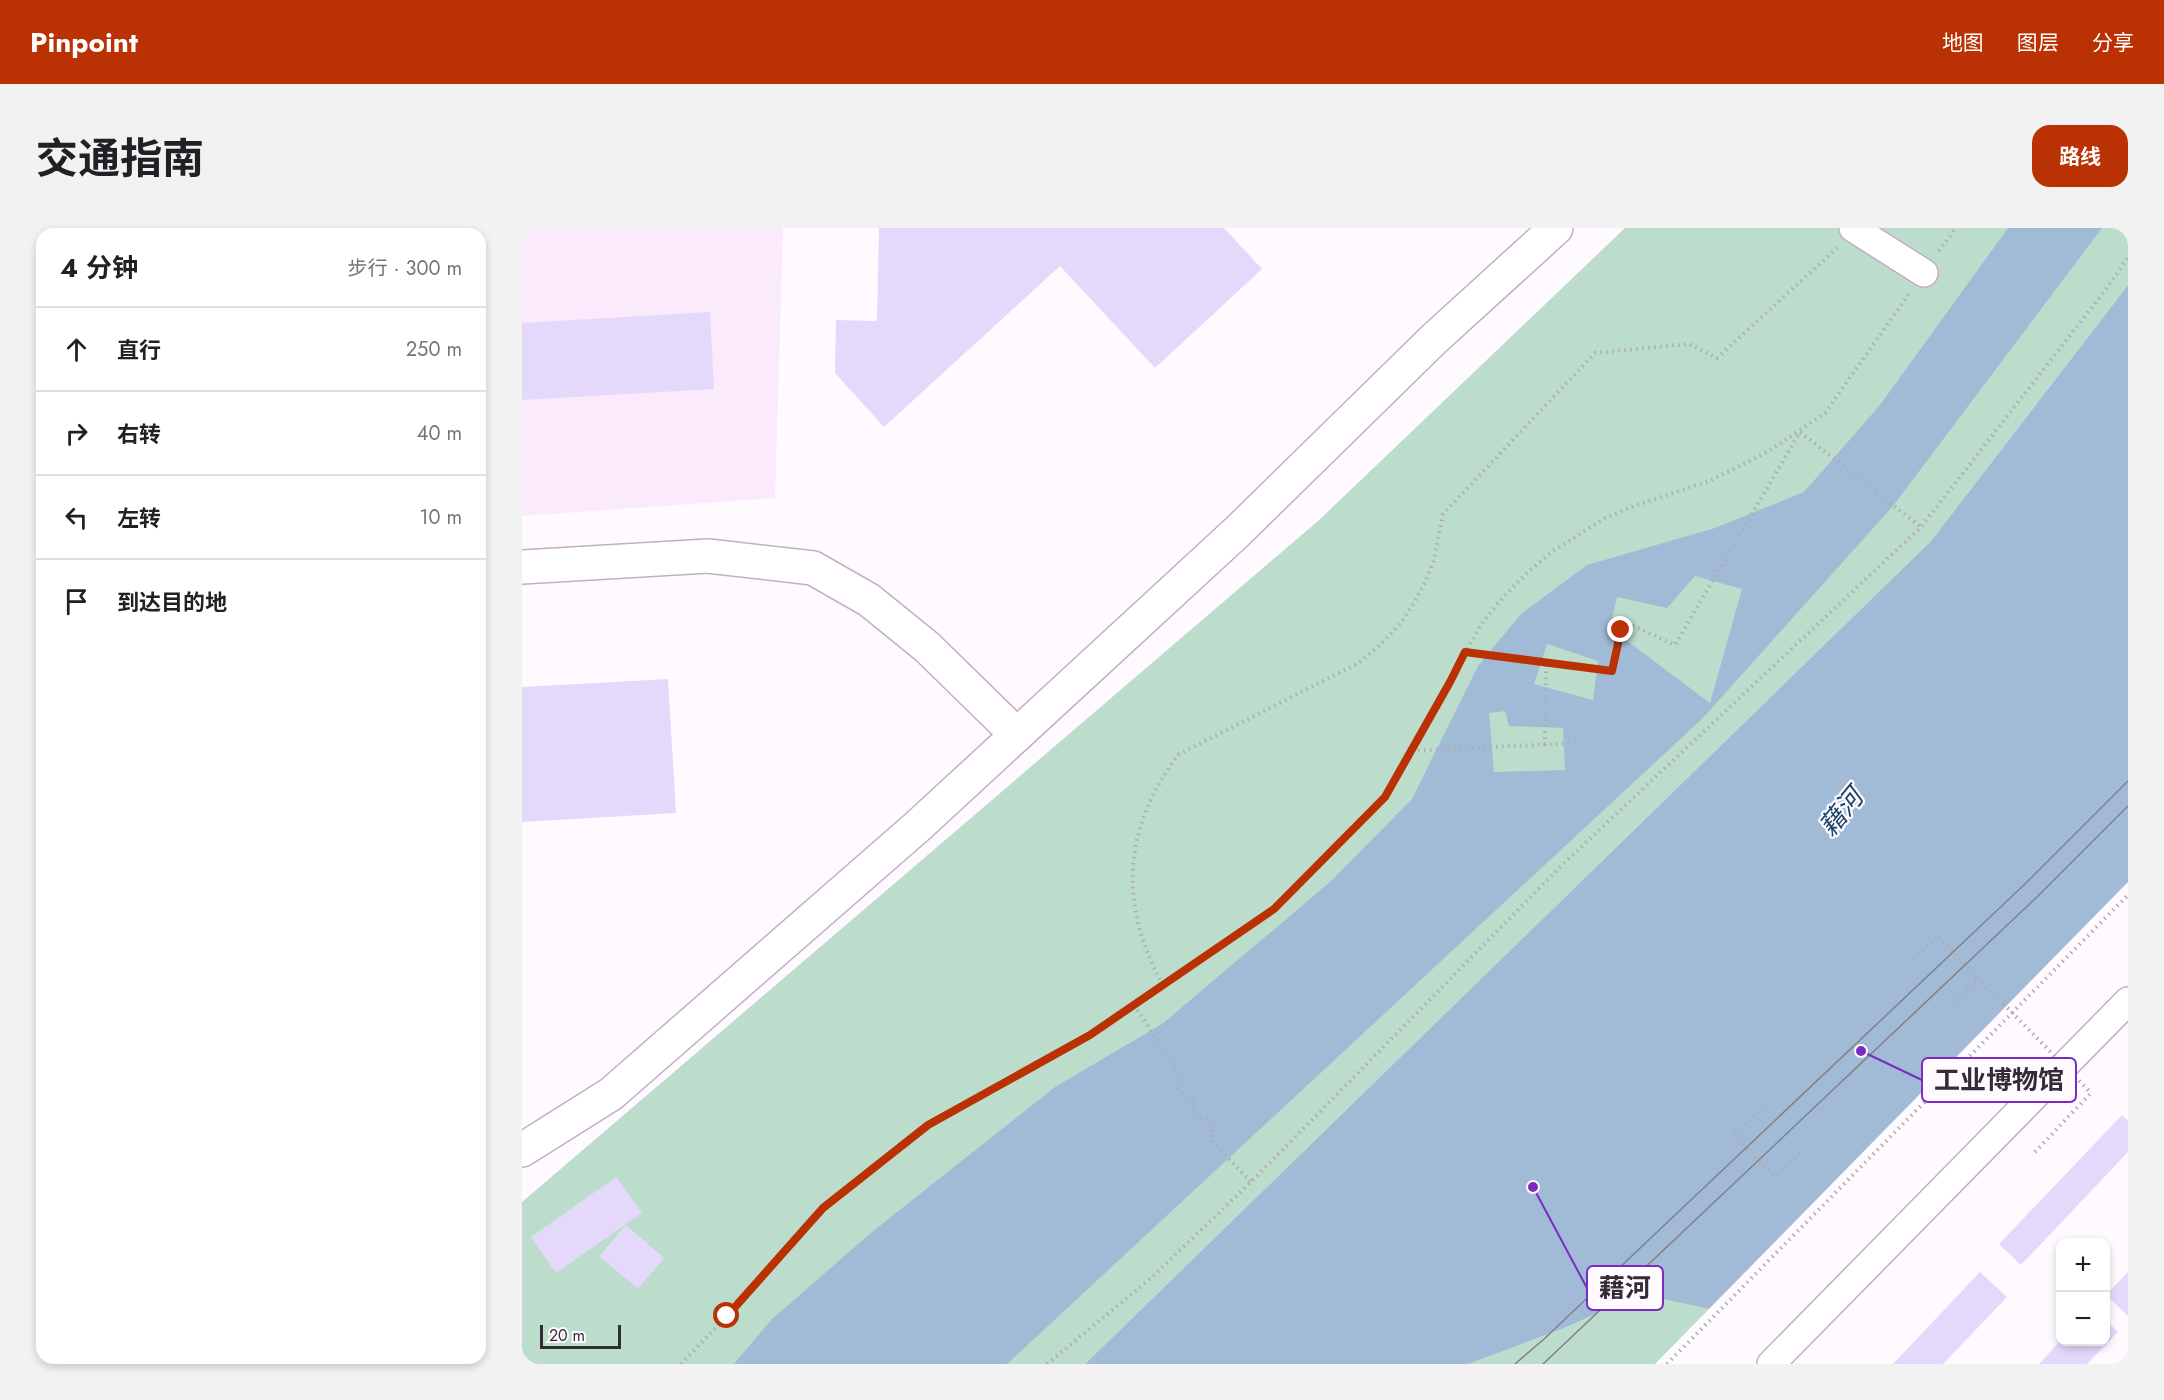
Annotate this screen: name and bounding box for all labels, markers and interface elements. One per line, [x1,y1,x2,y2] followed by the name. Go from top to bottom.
[30,22,138,63] text: Pinpoint
[1942,28,1984,58] text: 地图
[2017,28,2059,58] text: 图层
[2092,28,2134,58] text: 分享
[2032,125,2128,187] button: 路线
[36,128,204,189] text: 交通指南
[60,249,138,287] text: 4 分钟
[347,254,462,283] text: 步行 · 300 m
[60,333,93,366] icon: ahead
[117,334,161,366] text: 直行
[406,335,462,364] text: 250 m
[60,417,93,450] icon: right
[117,418,161,450] text: 右转
[417,419,462,448] text: 40 m
[60,501,93,534] icon: left
[117,502,161,534] text: 左转
[419,503,462,532] text: 10 m
[60,585,93,618] icon: arrive
[117,586,227,618] text: 到达目的地
[1607,616,1633,642] route end
[1810,776,1875,844] water label: 藉河
[1922,1058,2076,1102] callout: 工业博物馆
[1934,1061,2064,1099] text: 工业博物馆
[2056,1238,2110,1346] map controls
[2056,1238,2110,1292] button: +
[1587,1266,1663,1310] callout: 藉河
[1599,1269,1651,1307] text: 藉河
[2056,1292,2110,1346] button: −
[713,1302,739,1328] route start
[540,1322,621,1350] scale bar
[549,1324,585,1347] text: 20 m

